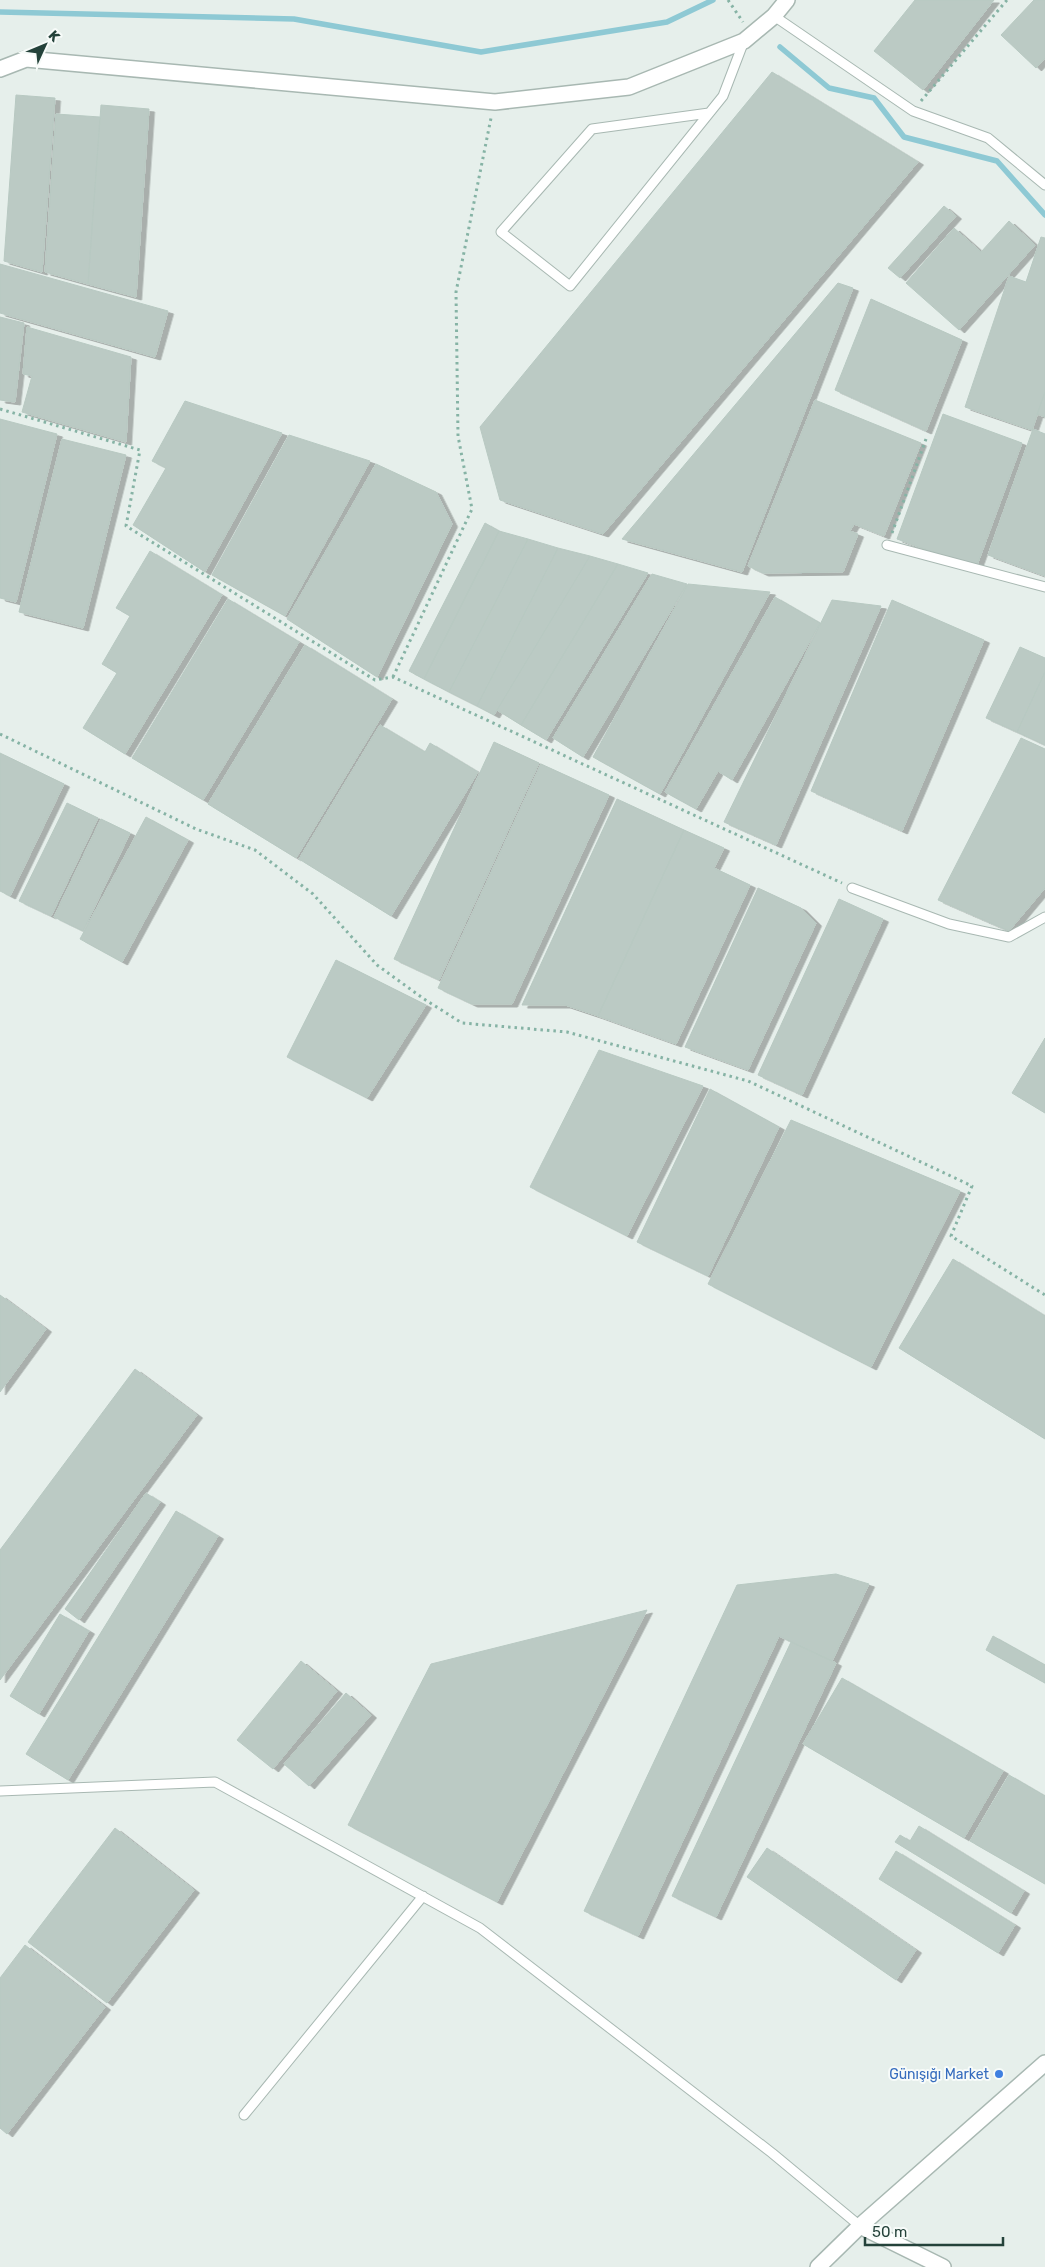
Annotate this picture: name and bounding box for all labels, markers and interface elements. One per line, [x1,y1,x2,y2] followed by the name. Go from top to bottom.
[20,20,70,70] north arrow
[45,27,64,46] text: K
[889,2066,990,2083] place label: Günışığı Market
[993,2068,1005,2080] marker: Günışığı Market
[865,2214,1002,2246] scale bar
[872,2223,907,2241] text: 50 m

